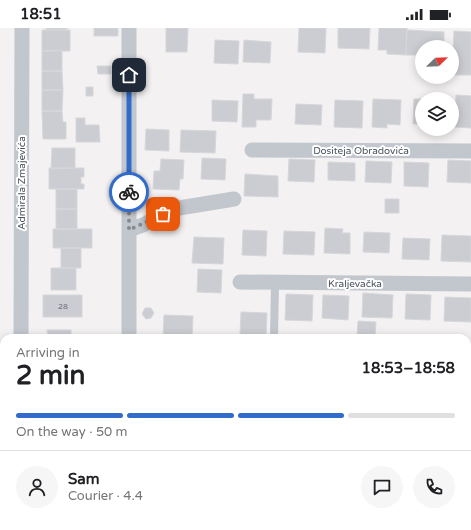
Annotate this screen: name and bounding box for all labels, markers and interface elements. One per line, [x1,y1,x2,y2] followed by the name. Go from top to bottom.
[20,5,62,23] text: 18:51
[415,40,459,84] north arrow
[415,40,459,136] map controls
[112,58,146,92] pin
[118,64,140,86] icon: home
[415,92,459,136] button: layers
[16,136,28,230] street label: Admirala Zmajevića
[313,145,409,157] street label: Dositeja Obradovića
[109,172,149,212] courier
[118,181,140,203] icon: bike
[146,197,180,231] pin
[152,203,174,225] icon: bag
[328,278,382,290] street label: Kraljevačka
[58,302,68,311] house number: 28
[16,345,80,361] text: Arriving in
[362,359,455,377] text: 18:53–18:58
[16,360,85,391] text: 2 min
[16,424,128,440] text: On the way · 50 m
[16,466,58,508] button: person
[361,466,403,508] button: chat
[413,466,455,508] button: phone
[68,470,99,488] text: Sam
[68,488,143,504] text: Courier · 4.4

